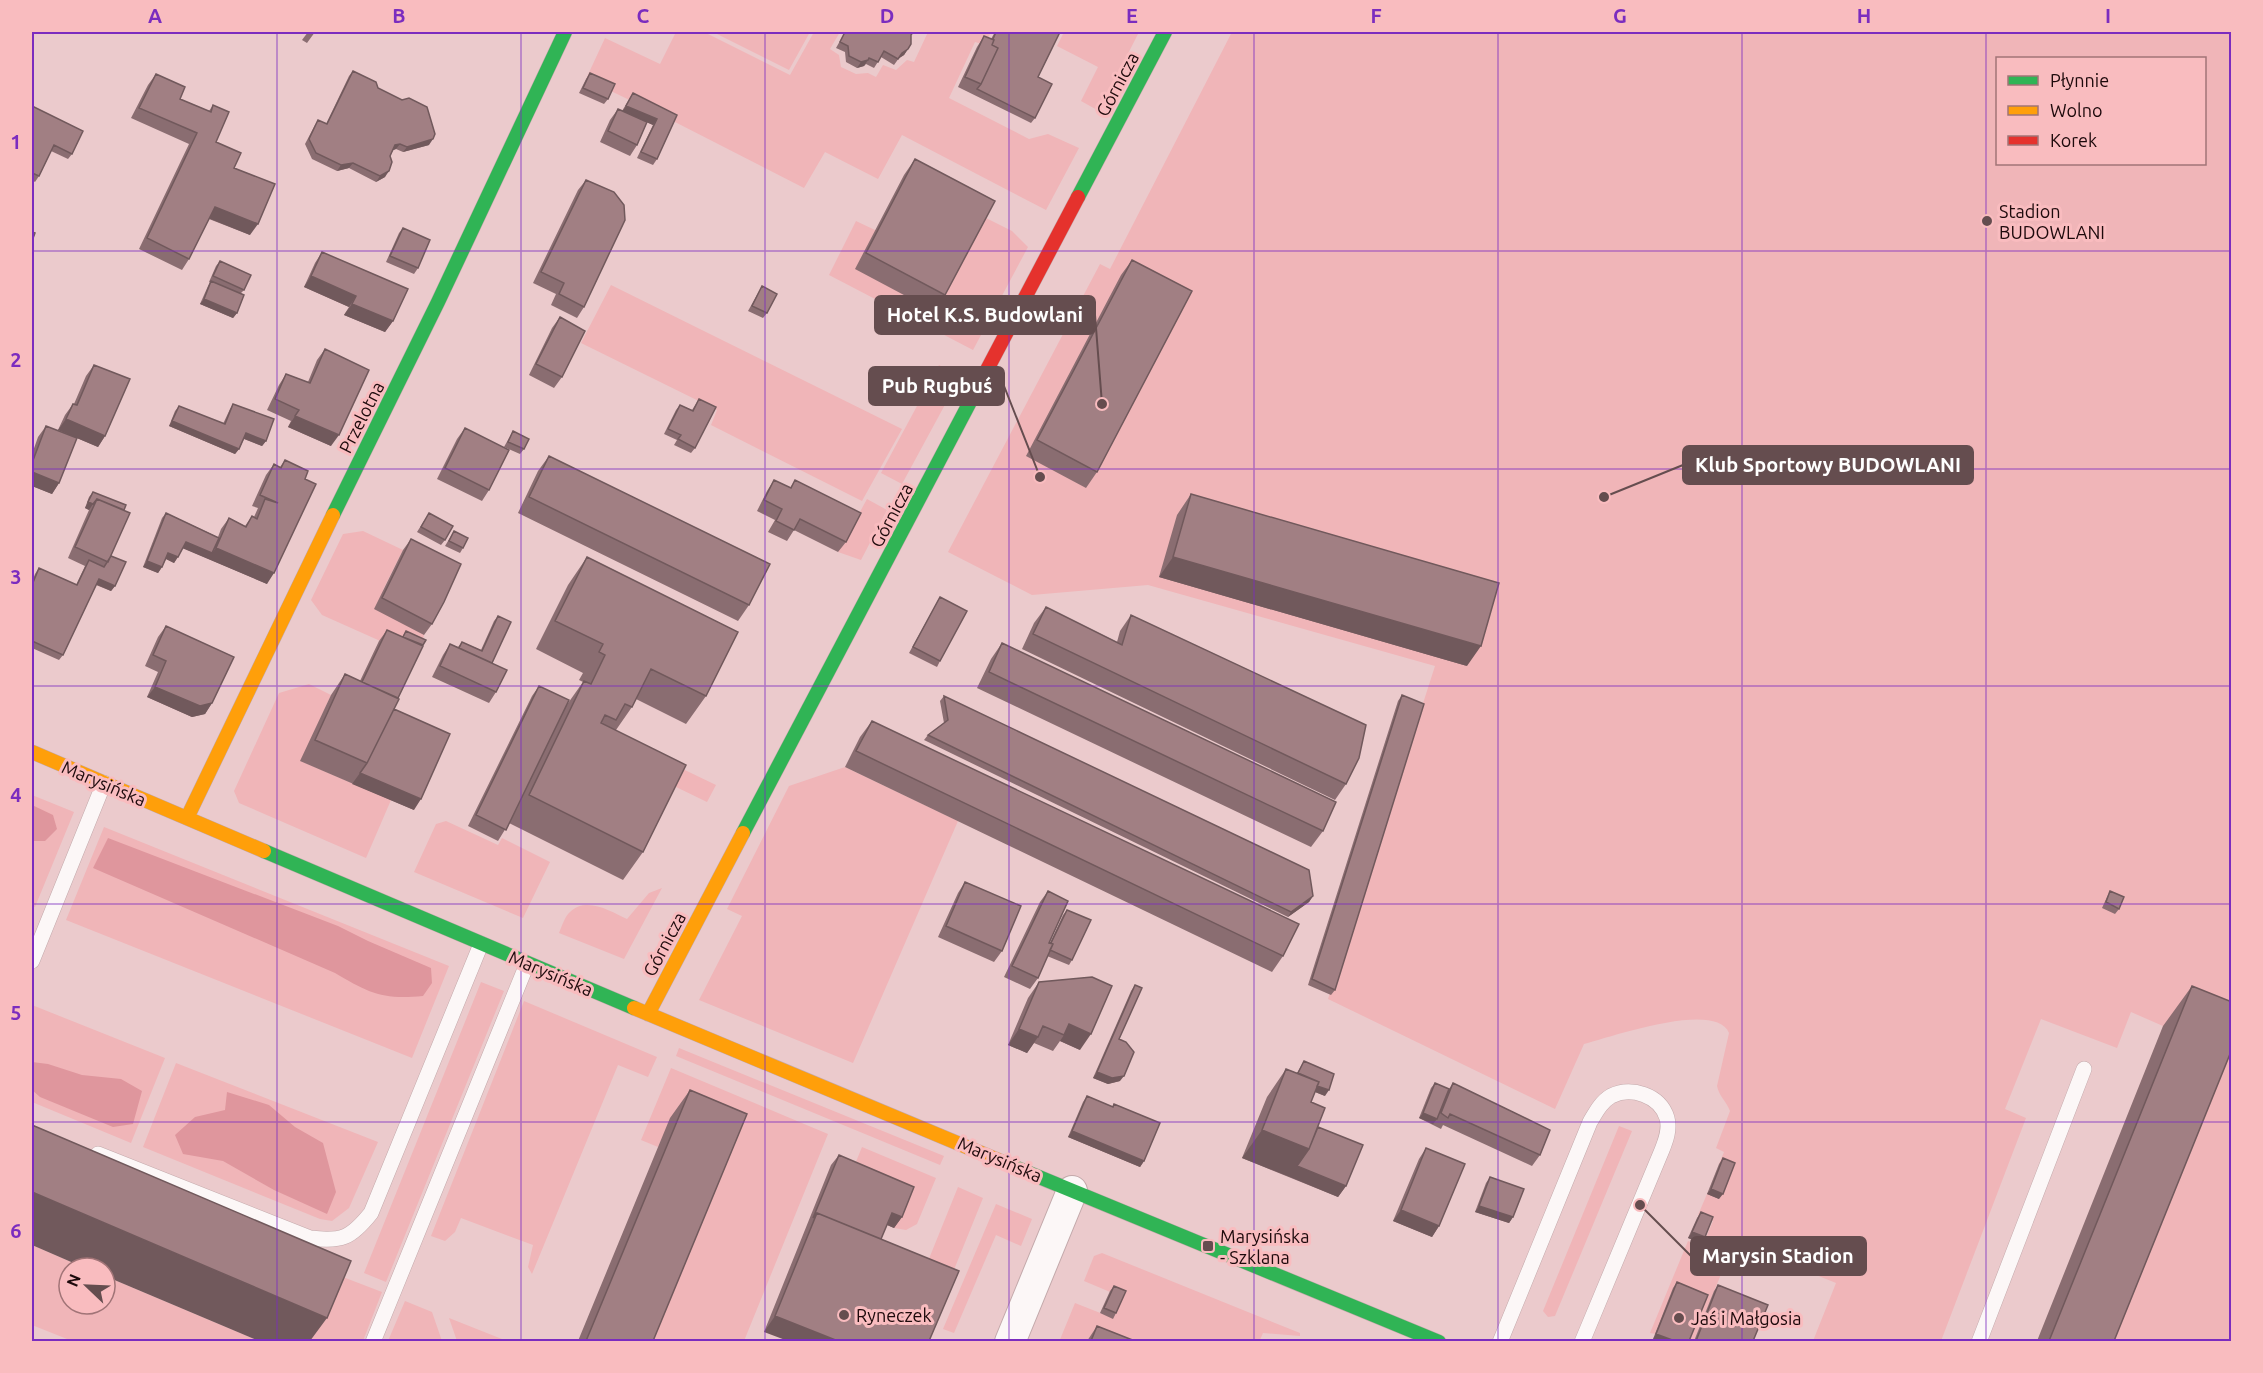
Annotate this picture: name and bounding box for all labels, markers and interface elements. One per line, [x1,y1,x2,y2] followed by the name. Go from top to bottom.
[148,4,162,27] text: A
[392,4,406,27] text: B
[637,4,650,27] text: C
[880,4,894,27] text: D
[1126,4,1138,27] text: E
[1370,4,1382,27] text: F
[1613,4,1627,27] text: G
[1857,4,1871,27] text: H
[2105,4,2111,27] text: I
[1092,48,1142,120] street label: Górnicza
[1996,57,2206,165] legend
[2050,70,2109,90] text: Płynnie
[2050,100,2102,120] text: Wolno
[10,130,22,153] text: 1
[2050,130,2097,150] text: Korek
[1999,201,2105,242] place label: Stadion BUDOWLANI
[1980,214,1994,228] marker: Stadion BUDOWLANI
[875,296,1095,334] callout: Hotel K.S. Budowlani
[887,303,1083,326] text: Hotel K.S. Budowlani
[10,348,22,371] text: 2
[869,367,1004,405] callout: Pub Rugbuś
[882,374,992,397] text: Pub Rugbuś
[334,378,388,456] street label: Przelotna
[1683,446,1973,484] callout: Klub Sportowy BUDOWLANI
[1695,453,1961,476] text: Klub Sportowy BUDOWLANI
[866,479,916,551] street label: Górnicza
[10,565,22,588] text: 3
[59,756,149,810] street label: Marysińska
[10,783,22,806] text: 4
[639,908,689,980] street label: Górnicza
[506,946,596,1000] street label: Marysińska
[10,1001,22,1024] text: 5
[955,1132,1045,1186] street label: Marysińska
[10,1219,22,1242] text: 6
[1220,1226,1309,1267] place label: Marysińska - Szklana
[1691,1237,1866,1275] callout: Marysin Stadion
[1201,1239,1215,1253] marker: Marysińska - Szklana
[1702,1244,1854,1267] text: Marysin Stadion
[57,1256,117,1316] north arrow
[63,1271,84,1289] text: N
[856,1305,932,1325] place label: Ryneczek
[837,1308,851,1322] marker: Ryneczek
[1691,1308,1802,1328] place label: Jaś i Małgosia
[1672,1311,1686,1325] marker: Jaś i Małgosia

